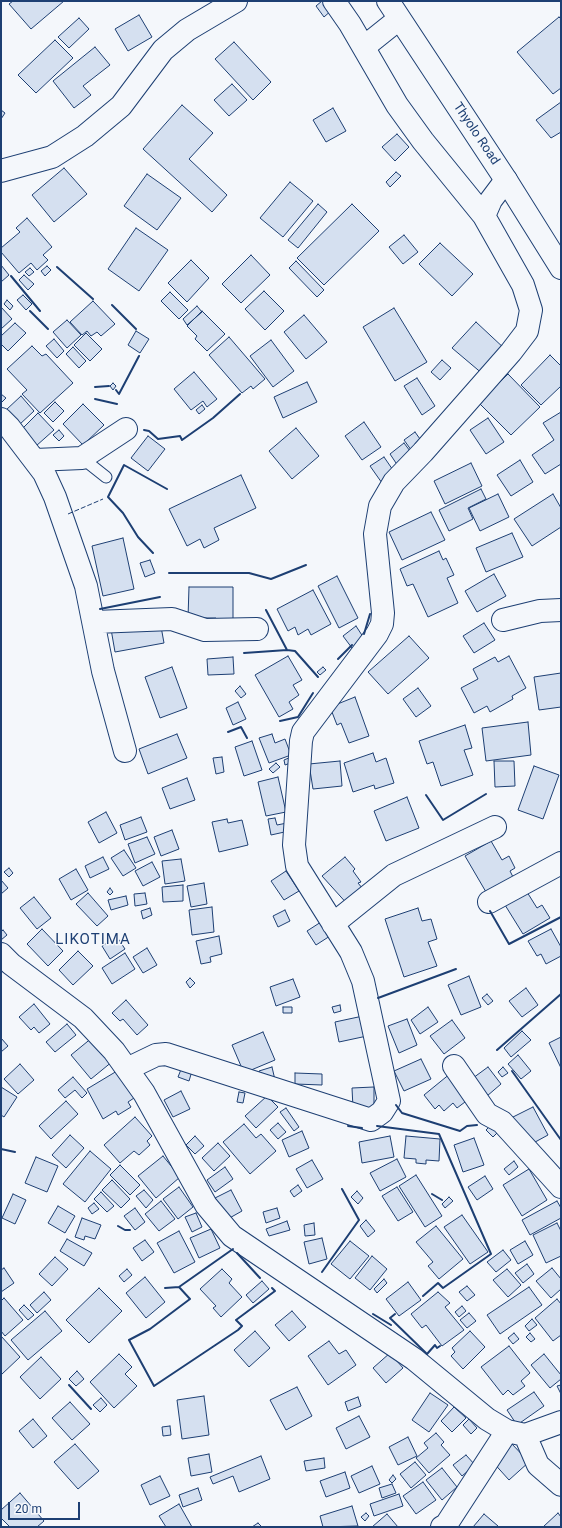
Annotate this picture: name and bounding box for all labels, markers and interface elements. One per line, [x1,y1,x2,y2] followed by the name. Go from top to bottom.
[449,100,503,168] street label: Thyolo Road
[55,931,131,949] district label: LIKOTIMA
[10,1494,82,1520] scale bar
[15,1502,42,1516] text: 20 m

